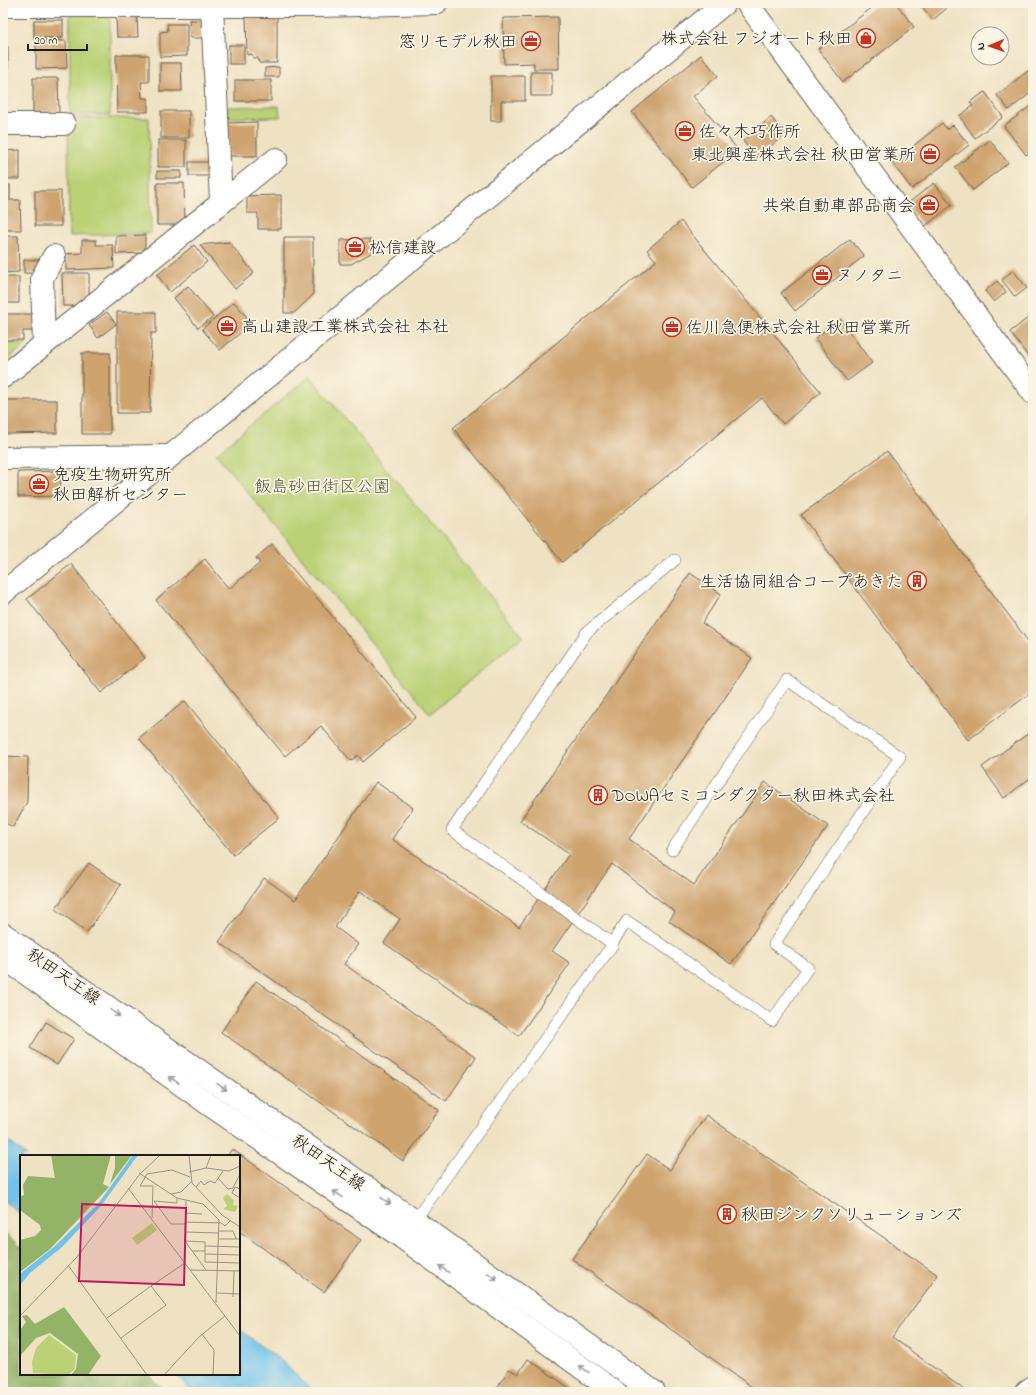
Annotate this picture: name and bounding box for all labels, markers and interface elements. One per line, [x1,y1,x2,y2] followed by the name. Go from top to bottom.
[28,26,87,52] scale bar
[970,26,1010,66] north arrow
[661,27,852,52] place label: 株式会社 フジオート秋田
[855,27,877,49] shop icon: 株式会社 フジオート秋田
[399,30,517,55] place label: 窓リモデル秋田
[520,30,542,52] office icon: 窓リモデル秋田
[34,32,57,50] text: 20 m
[973,42,989,50] text: N
[674,120,696,142] office icon: 佐々木巧作所
[699,120,801,145] place label: 佐々木巧作所
[691,143,916,168] place label: 東北興産株式会社 秋田営業所
[919,143,941,165] office icon: 東北興産株式会社 秋田営業所
[762,194,915,219] place label: 共栄自動車部品商会
[918,194,940,216] office icon: 共栄自動車部品商会
[344,236,366,258] office icon: 松信建設
[369,236,437,261] place label: 松信建設
[811,264,833,286] office icon: ヌノタニ
[836,264,903,289] place label: ヌノタニ
[216,315,238,337] office icon: 高山建設工業株式会社 本社
[241,315,449,340] place label: 高山建設工業株式会社 本社
[661,316,683,338] office icon: 佐川急便株式会社 秋田営業所
[686,316,911,341] place label: 佐川急便株式会社 秋田営業所
[53,463,188,508] place label: 免疫生物研究所 秋田解析センター
[28,473,50,495] office icon: 免疫生物研究所 秋田解析センター
[254,475,390,500] park label: 飯島砂田街区公園
[700,570,903,595] place label: 生活協同組合コープあきた
[906,570,928,592] building icon: 生活協同組合コープあきた
[587,784,609,806] building icon: DOWAセミコンダクター秋田株式会社
[611,784,895,809] place label: DOWAセミコンダクター秋田株式会社
[21,943,105,1012] street label: 秋田天王線
[110,1009,121,1017] one-way arrow
[168,1076,179,1084] one-way arrow
[216,1083,227,1091] one-way arrow
[286,1129,370,1198] street label: 秋田天王線
[20,1155,240,1375] inset map
[333,1190,344,1198] one-way arrow
[380,1197,391,1205] one-way arrow
[716,1203,738,1225] building icon: 秋田ジンクソリューションズ
[741,1203,962,1228] place label: 秋田ジンクソリューションズ
[439,1265,450,1273] one-way arrow
[487,1272,498,1280] one-way arrow
[578,1365,589,1373] one-way arrow

